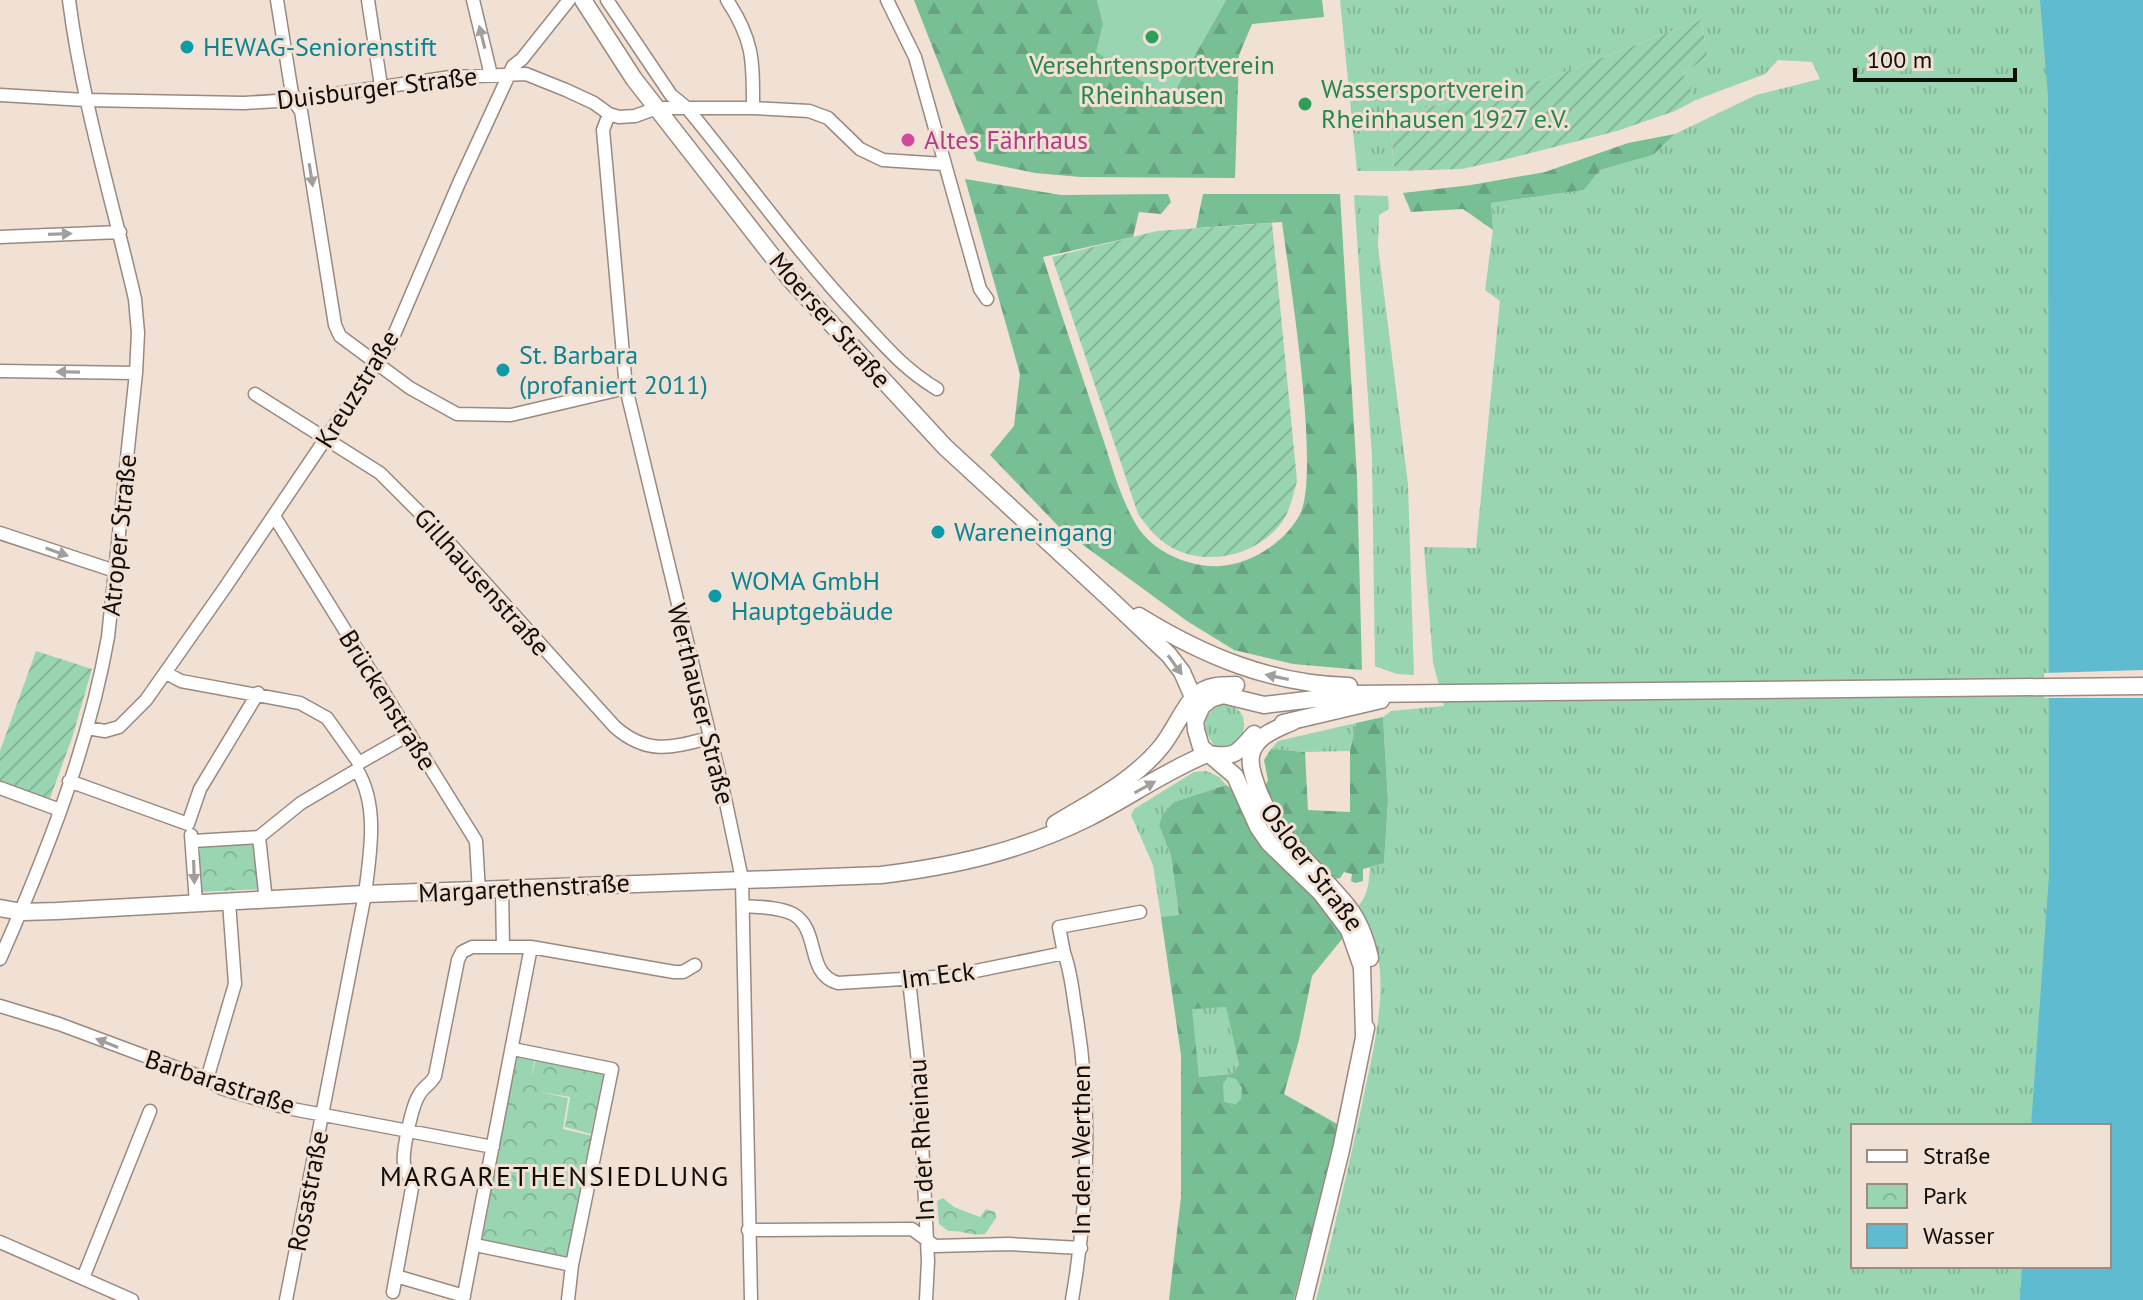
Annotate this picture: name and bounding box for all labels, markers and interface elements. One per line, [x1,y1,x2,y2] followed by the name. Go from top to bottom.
[475,25,487,50] one-way arrow
[1143,28,1161,46] marker: Versehrtensportverein Rheinhausen
[203,30,437,63] place label: HEWAG-Seniorenstift
[1855,32,2015,82] scale bar
[178,38,196,56] marker: HEWAG-Seniorenstift
[1867,44,1932,75] text: 100 m
[1028,48,1275,111] place label: Versehrtensportverein Rheinhausen
[275,59,479,116] street label: Duisburger Straße
[1321,72,1569,135] place label: Wassersportverein Rheinhausen 1927 e.V.
[1296,95,1314,113] marker: Wassersportverein Rheinhausen 1927 e.V.
[924,123,1088,156] place label: Altes Fährhaus
[899,131,917,149] marker: Altes Fährhaus
[305,162,318,187] one-way arrow
[48,228,73,241] one-way arrow
[762,245,898,394] street label: Moerser Straße
[307,324,406,454] street label: Kreuzstraße
[519,338,708,401] place label: St. Barbara (profaniert 2011)
[494,361,512,379] marker: St. Barbara (profaniert 2011)
[55,365,80,378] one-way arrow
[94,452,143,617] street label: Atroper Straße
[407,501,557,662] street label: Gillhausenstraße
[954,515,1113,548] place label: Wareneingang
[929,523,947,541] marker: Wareneingang
[46,547,70,559] one-way arrow
[731,564,893,627] place label: WOMA GmbH Hauptgebäude
[706,587,724,605] marker: WOMA GmbH Hauptgebäude
[661,600,742,808] street label: Werthauser Straße
[332,623,445,776] street label: Brückenstraße
[1167,654,1183,676] one-way arrow
[1265,670,1290,683] one-way arrow
[1133,780,1156,794] one-way arrow
[1253,796,1371,937] street label: Osloer Straße
[188,860,201,885] one-way arrow
[417,865,631,910] street label: Margarethenstraße
[899,954,977,995] street label: Im Eck
[95,1036,119,1049] one-way arrow
[141,1042,299,1121] street label: Barbarastraße
[900,1058,941,1222] street label: In der Rheinau
[1064,1065,1097,1235] street label: In den Werthen
[1851,1124,2111,1268] legend
[280,1128,335,1254] street label: Rosastraße
[1923,1140,1990,1171] text: Straße
[380,1157,730,1194] district label: MARGARETHENSIEDLUNG
[1923,1180,1968,1211] text: Park
[1923,1220,1994,1251] text: Wasser

